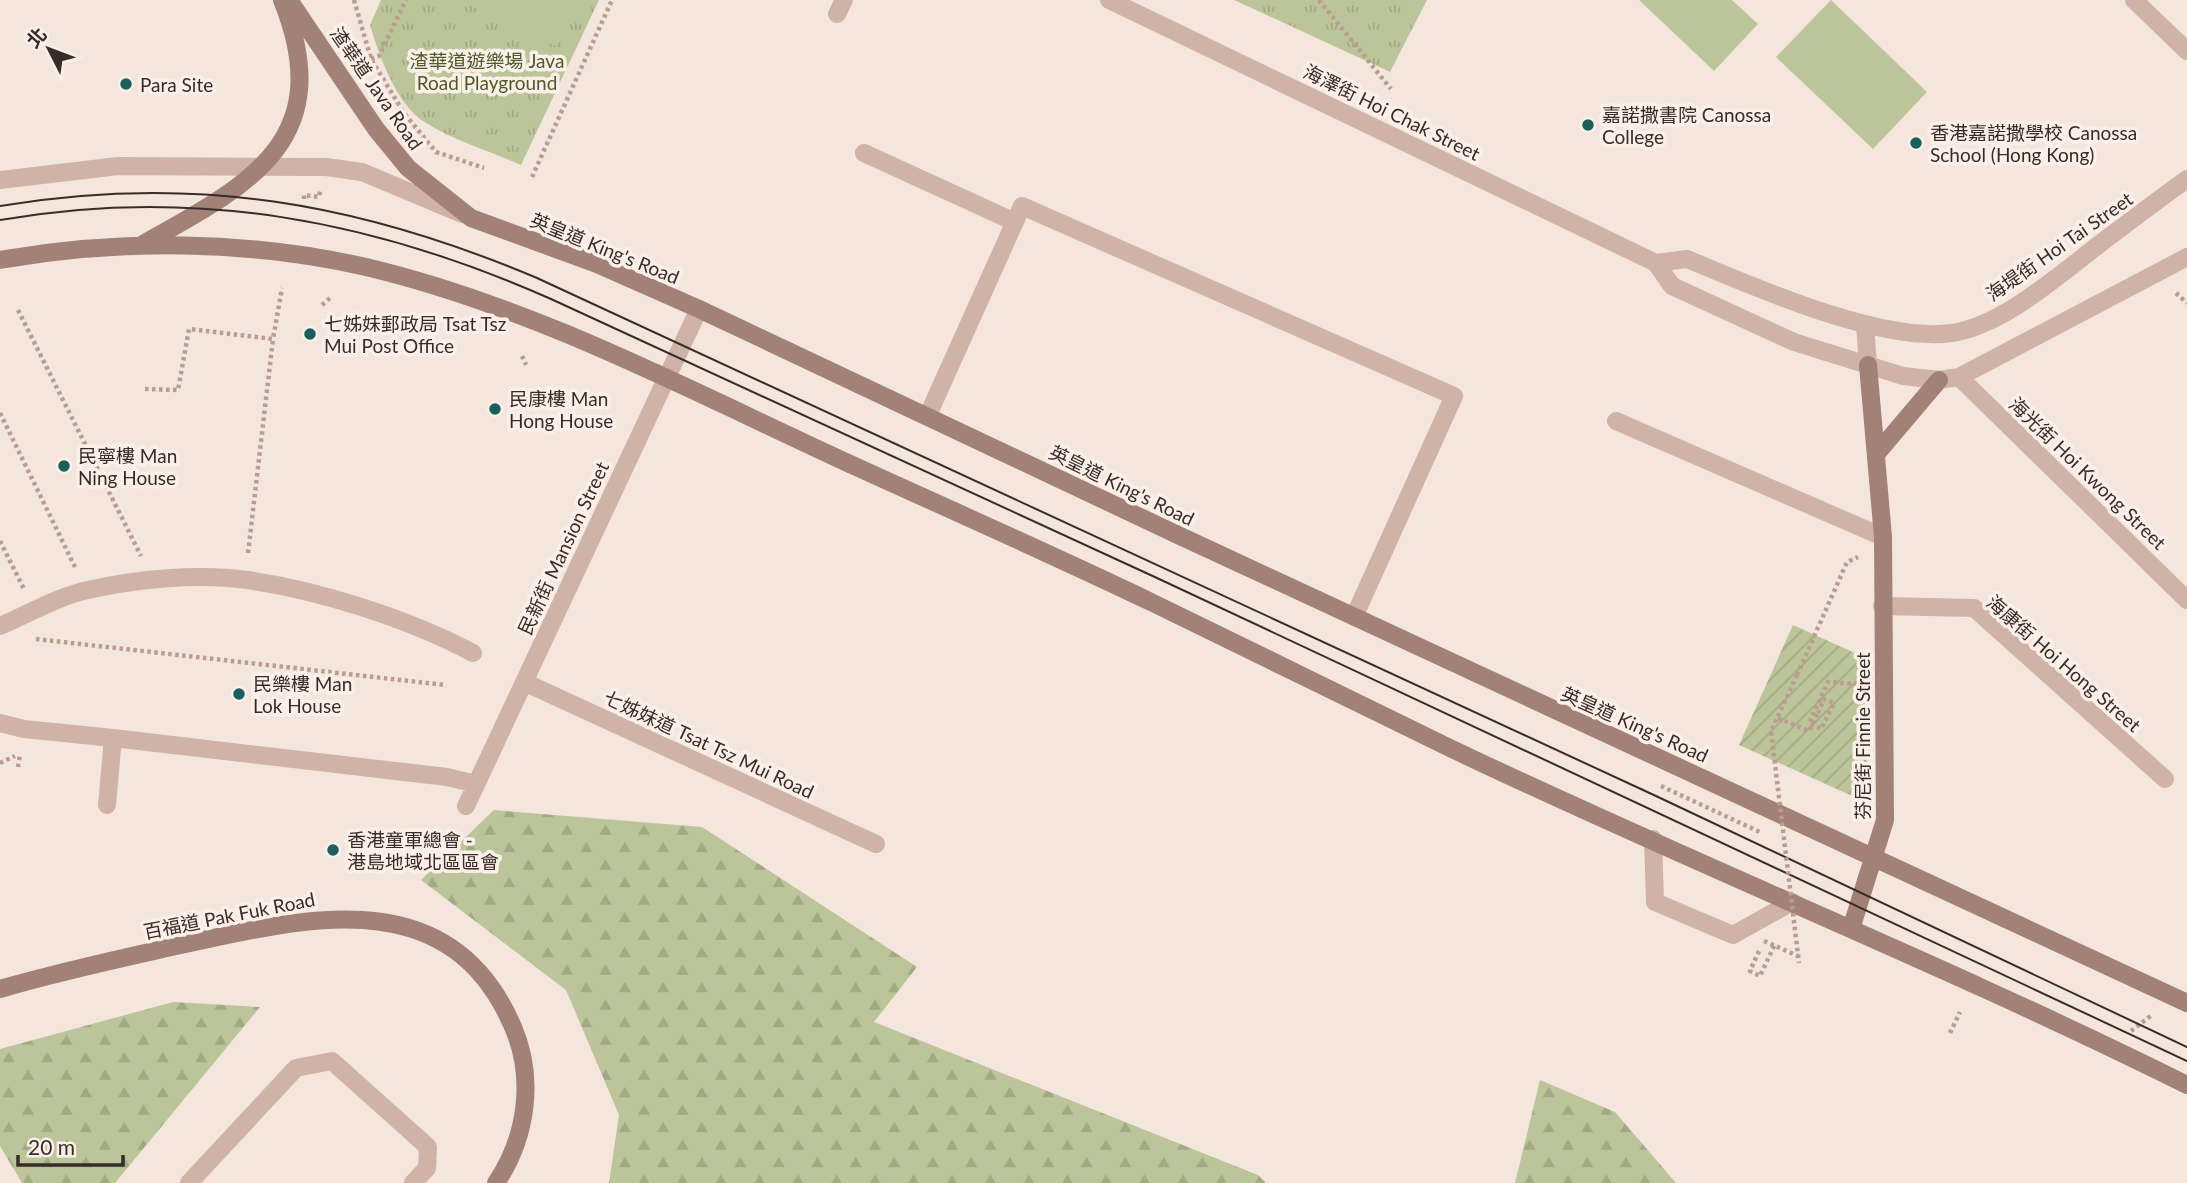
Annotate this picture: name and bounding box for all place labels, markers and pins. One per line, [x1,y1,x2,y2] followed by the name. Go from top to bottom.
[140,73,213,96] place label: Para Site
[118,76,134,92] marker: Para Site
[1602,103,1771,148] place label: 嘉諾撒書院 Canossa College
[1580,117,1596,133] marker: 嘉諾撒書院 Canossa College
[1930,121,2137,166] place label: 香港嘉諾撒學校 Canossa School (Hong Kong)
[1908,135,1924,151] marker: 香港嘉諾撒學校 Canossa School (Hong Kong)
[324,312,506,357] place label: 七姊妹郵政局 Tsat Tsz Mui Post Office
[302,326,318,342] marker: 七姊妹郵政局 Tsat Tsz Mui Post Office
[509,387,613,432] place label: 民康樓 Man Hong House
[487,401,503,417] marker: 民康樓 Man Hong House
[78,444,177,489] place label: 民寧樓 Man Ning House
[56,458,72,474] marker: 民寧樓 Man Ning House
[253,672,352,717] place label: 民樂樓 Man Lok House
[231,686,247,702] marker: 民樂樓 Man Lok House
[347,828,499,873] place label: 香港童軍總會 - 港島地域北區區會
[325,842,341,858] marker: 香港童軍總會 - 港島地域北區區會

